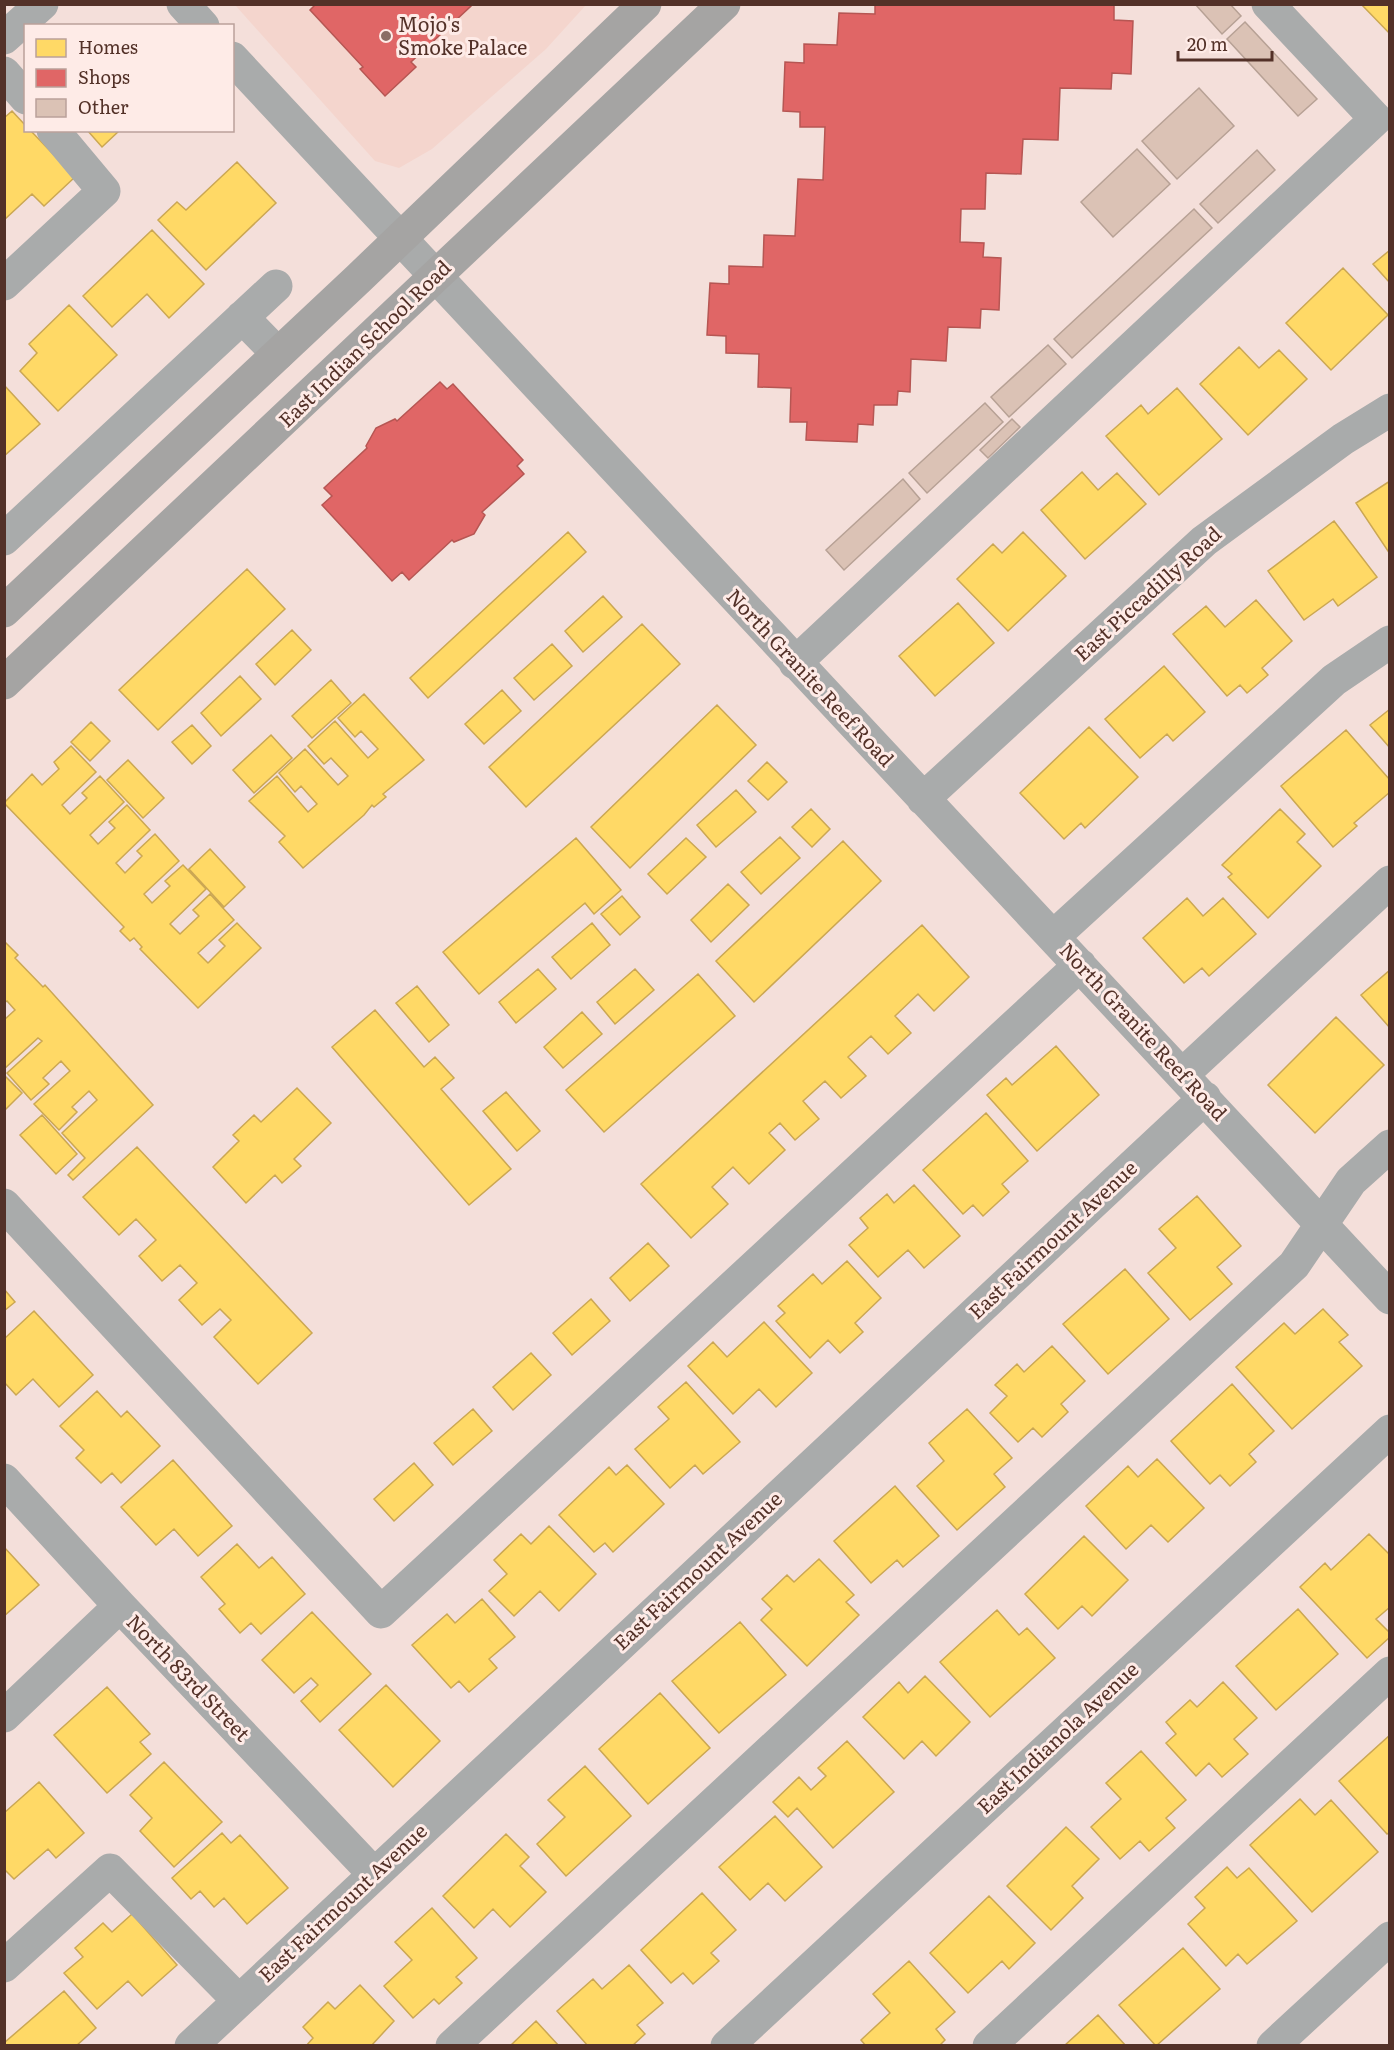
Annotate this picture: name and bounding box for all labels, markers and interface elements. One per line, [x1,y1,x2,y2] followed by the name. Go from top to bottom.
[398,8,527,61] place label: Mojo's Smoke Palace
[24,24,234,132] legend
[1178,24,1272,62] scale bar
[379,29,393,43] marker: Mojo's Smoke Palace
[1187,30,1228,57] text: 20 m
[78,33,138,60] text: Homes
[78,63,130,90] text: Shops
[78,93,129,120] text: Other
[271,252,457,433] street label: East Indian School Road
[1066,518,1227,667] street label: East Piccadilly Road
[721,581,902,772] street label: North Granite Reef Road
[1054,935,1235,1126] street label: North Granite Reef Road
[961,1152,1143,1325] street label: East Fairmount Avenue
[606,1483,788,1656] street label: East Fairmount Avenue
[121,1606,258,1747] street label: North 83rd Street
[969,1654,1144,1820] street label: East Indianola Avenue
[251,1815,433,1988] street label: East Fairmount Avenue

